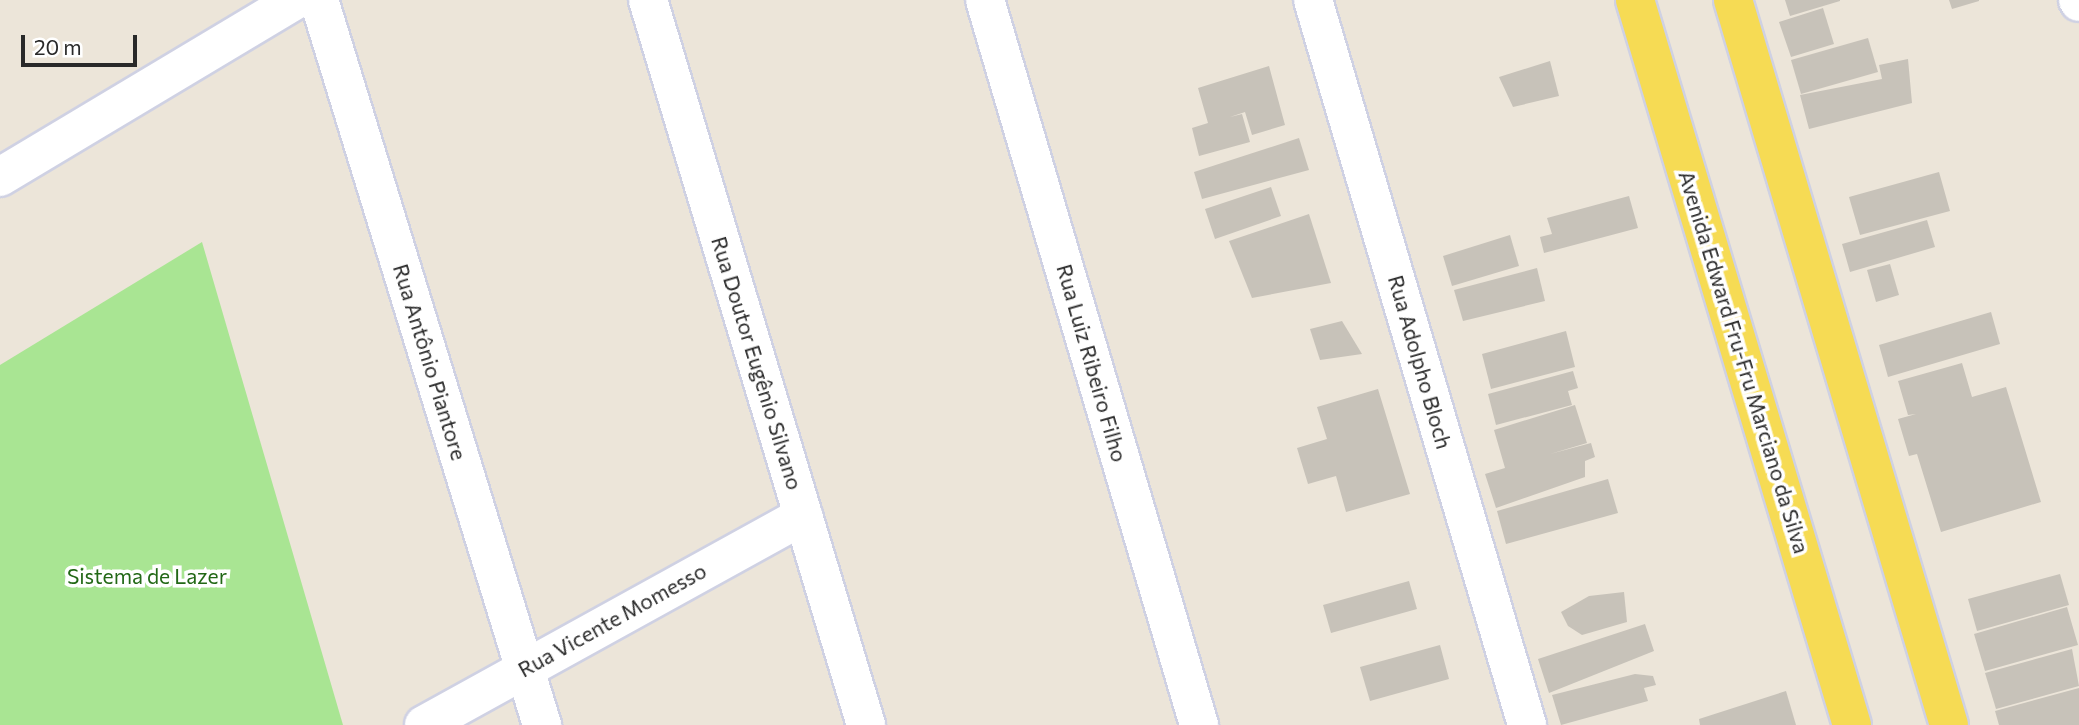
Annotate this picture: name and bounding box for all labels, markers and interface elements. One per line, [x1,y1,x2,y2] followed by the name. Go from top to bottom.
[24,21,140,65] scale bar
[34,34,82,59] text: 20 m
[1674,168,1814,556] street label: Avenida Edward Fru-Fru Marciano da Silva
[706,233,808,493] street label: Rua Doutor Eugênio Silvano
[388,261,472,463] street label: Rua Antônio Piantore
[1052,261,1132,465] street label: Rua Luiz Ribeiro Filho
[1383,272,1457,452] street label: Rua Adolpho Bloch
[514,558,710,682] street label: Rua Vicente Momesso
[67,563,227,589] park label: Sistema de Lazer

